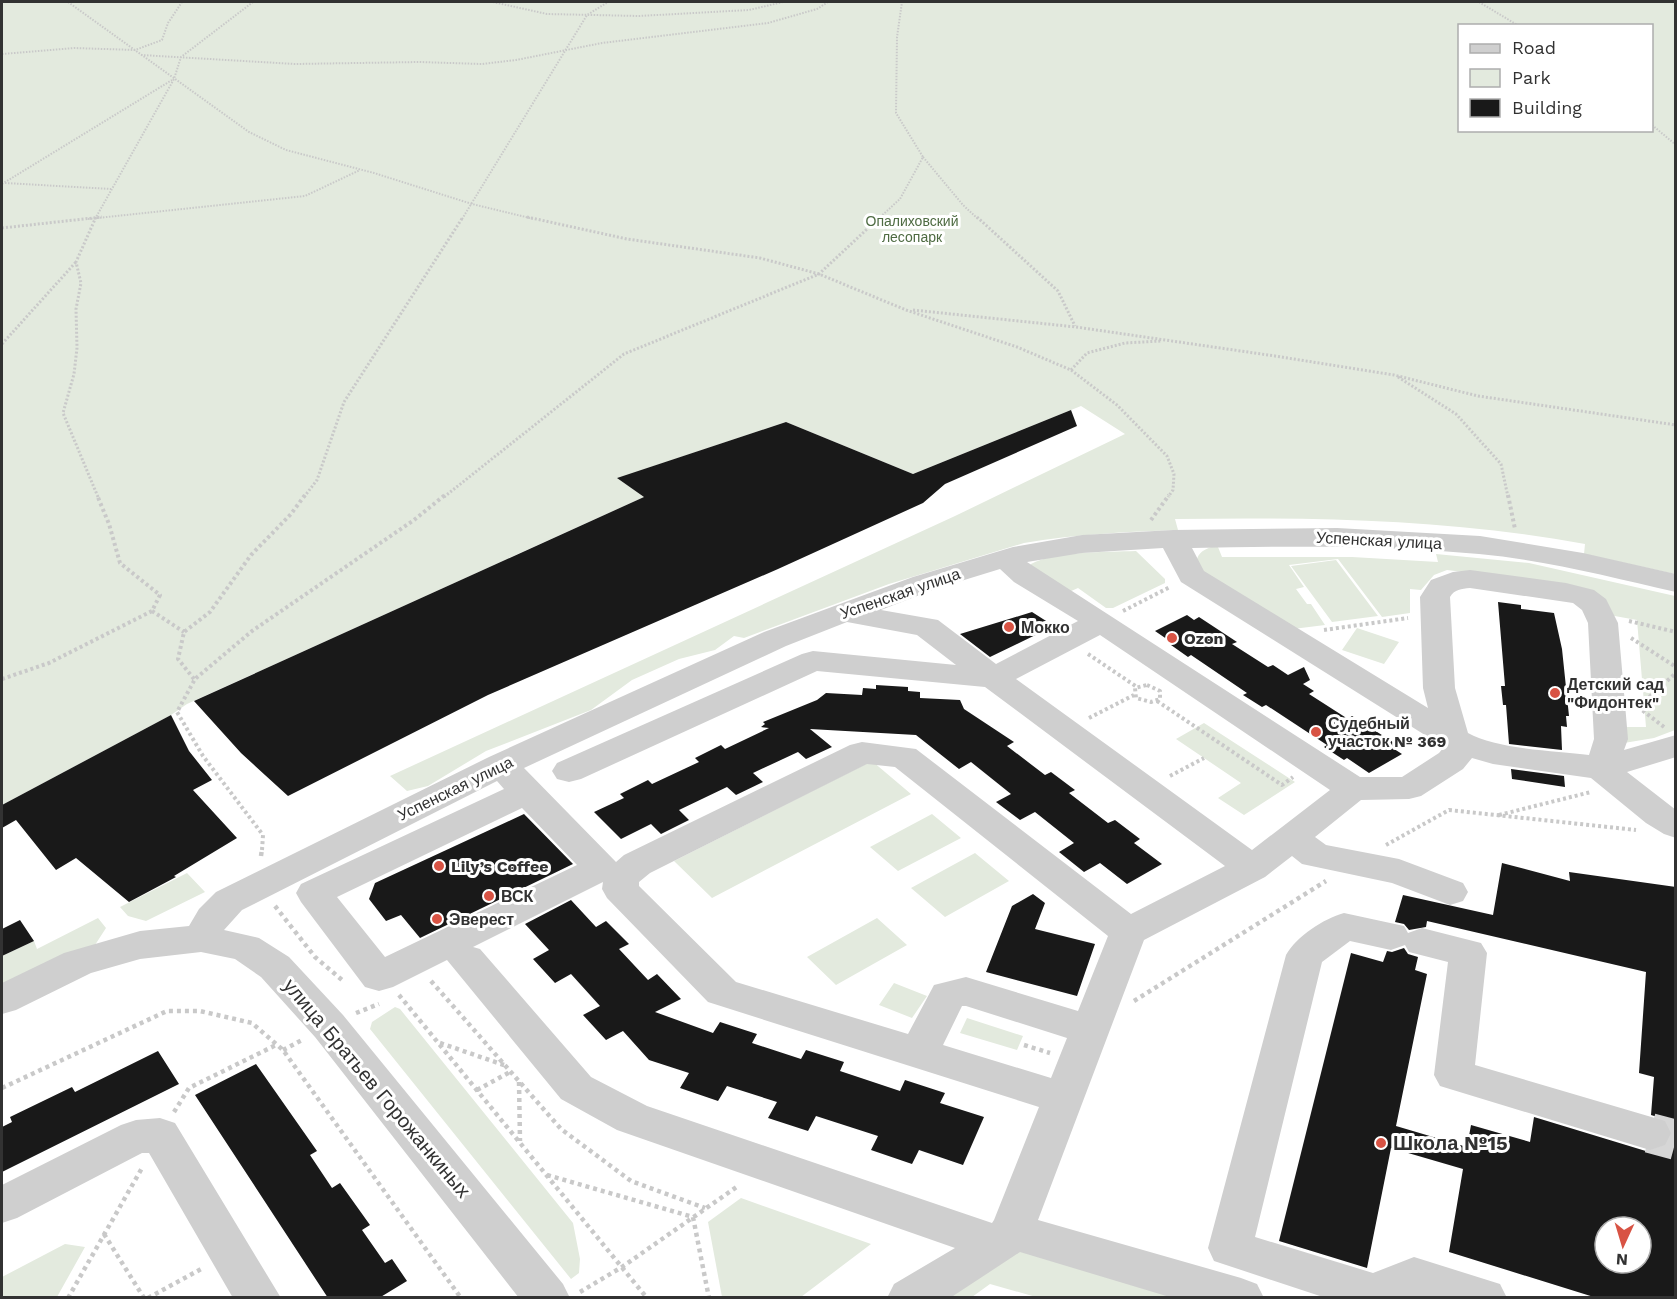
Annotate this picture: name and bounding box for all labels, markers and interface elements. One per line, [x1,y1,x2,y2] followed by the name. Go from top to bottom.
[1458,24,1653,132] legend
[1512,37,1556,58] text: Road
[1512,67,1551,88] text: Park
[1512,97,1582,118] text: Building
[866,213,958,245] park label: Опалиховский лесопарк
[1316,528,1442,553] street label: Успенская улица
[838,564,963,623] street label: Успенская улица
[1021,618,1070,637] place label: Мокко
[1002,620,1016,634] marker: Мокко
[1184,629,1223,648] place label: Ozon
[1165,631,1179,645] marker: Ozon
[1567,675,1664,712] place label: Детский сад "Фидонтек"
[1548,686,1562,700] marker: Детский сад "Фидонтек"
[1328,714,1447,751] place label: Судебный участок № 369
[1309,725,1323,739] marker: Судебный участок № 369
[394,752,516,825] street label: Успенская улица
[451,857,549,876] place label: Lily’s Coffee
[432,859,446,873] marker: Lily’s Coffee
[501,887,534,906] place label: ВСК
[482,889,496,903] marker: ВСК
[449,910,514,929] place label: Эверест
[430,912,444,926] marker: Эверест
[278,974,476,1202] street label: улица Братьев Горожанкиных
[1393,1131,1508,1155] place label: Школа №15
[1374,1136,1388,1150] marker: Школа №15
[1593,1215,1653,1275] north arrow
[1615,1250,1629,1269] text: N

